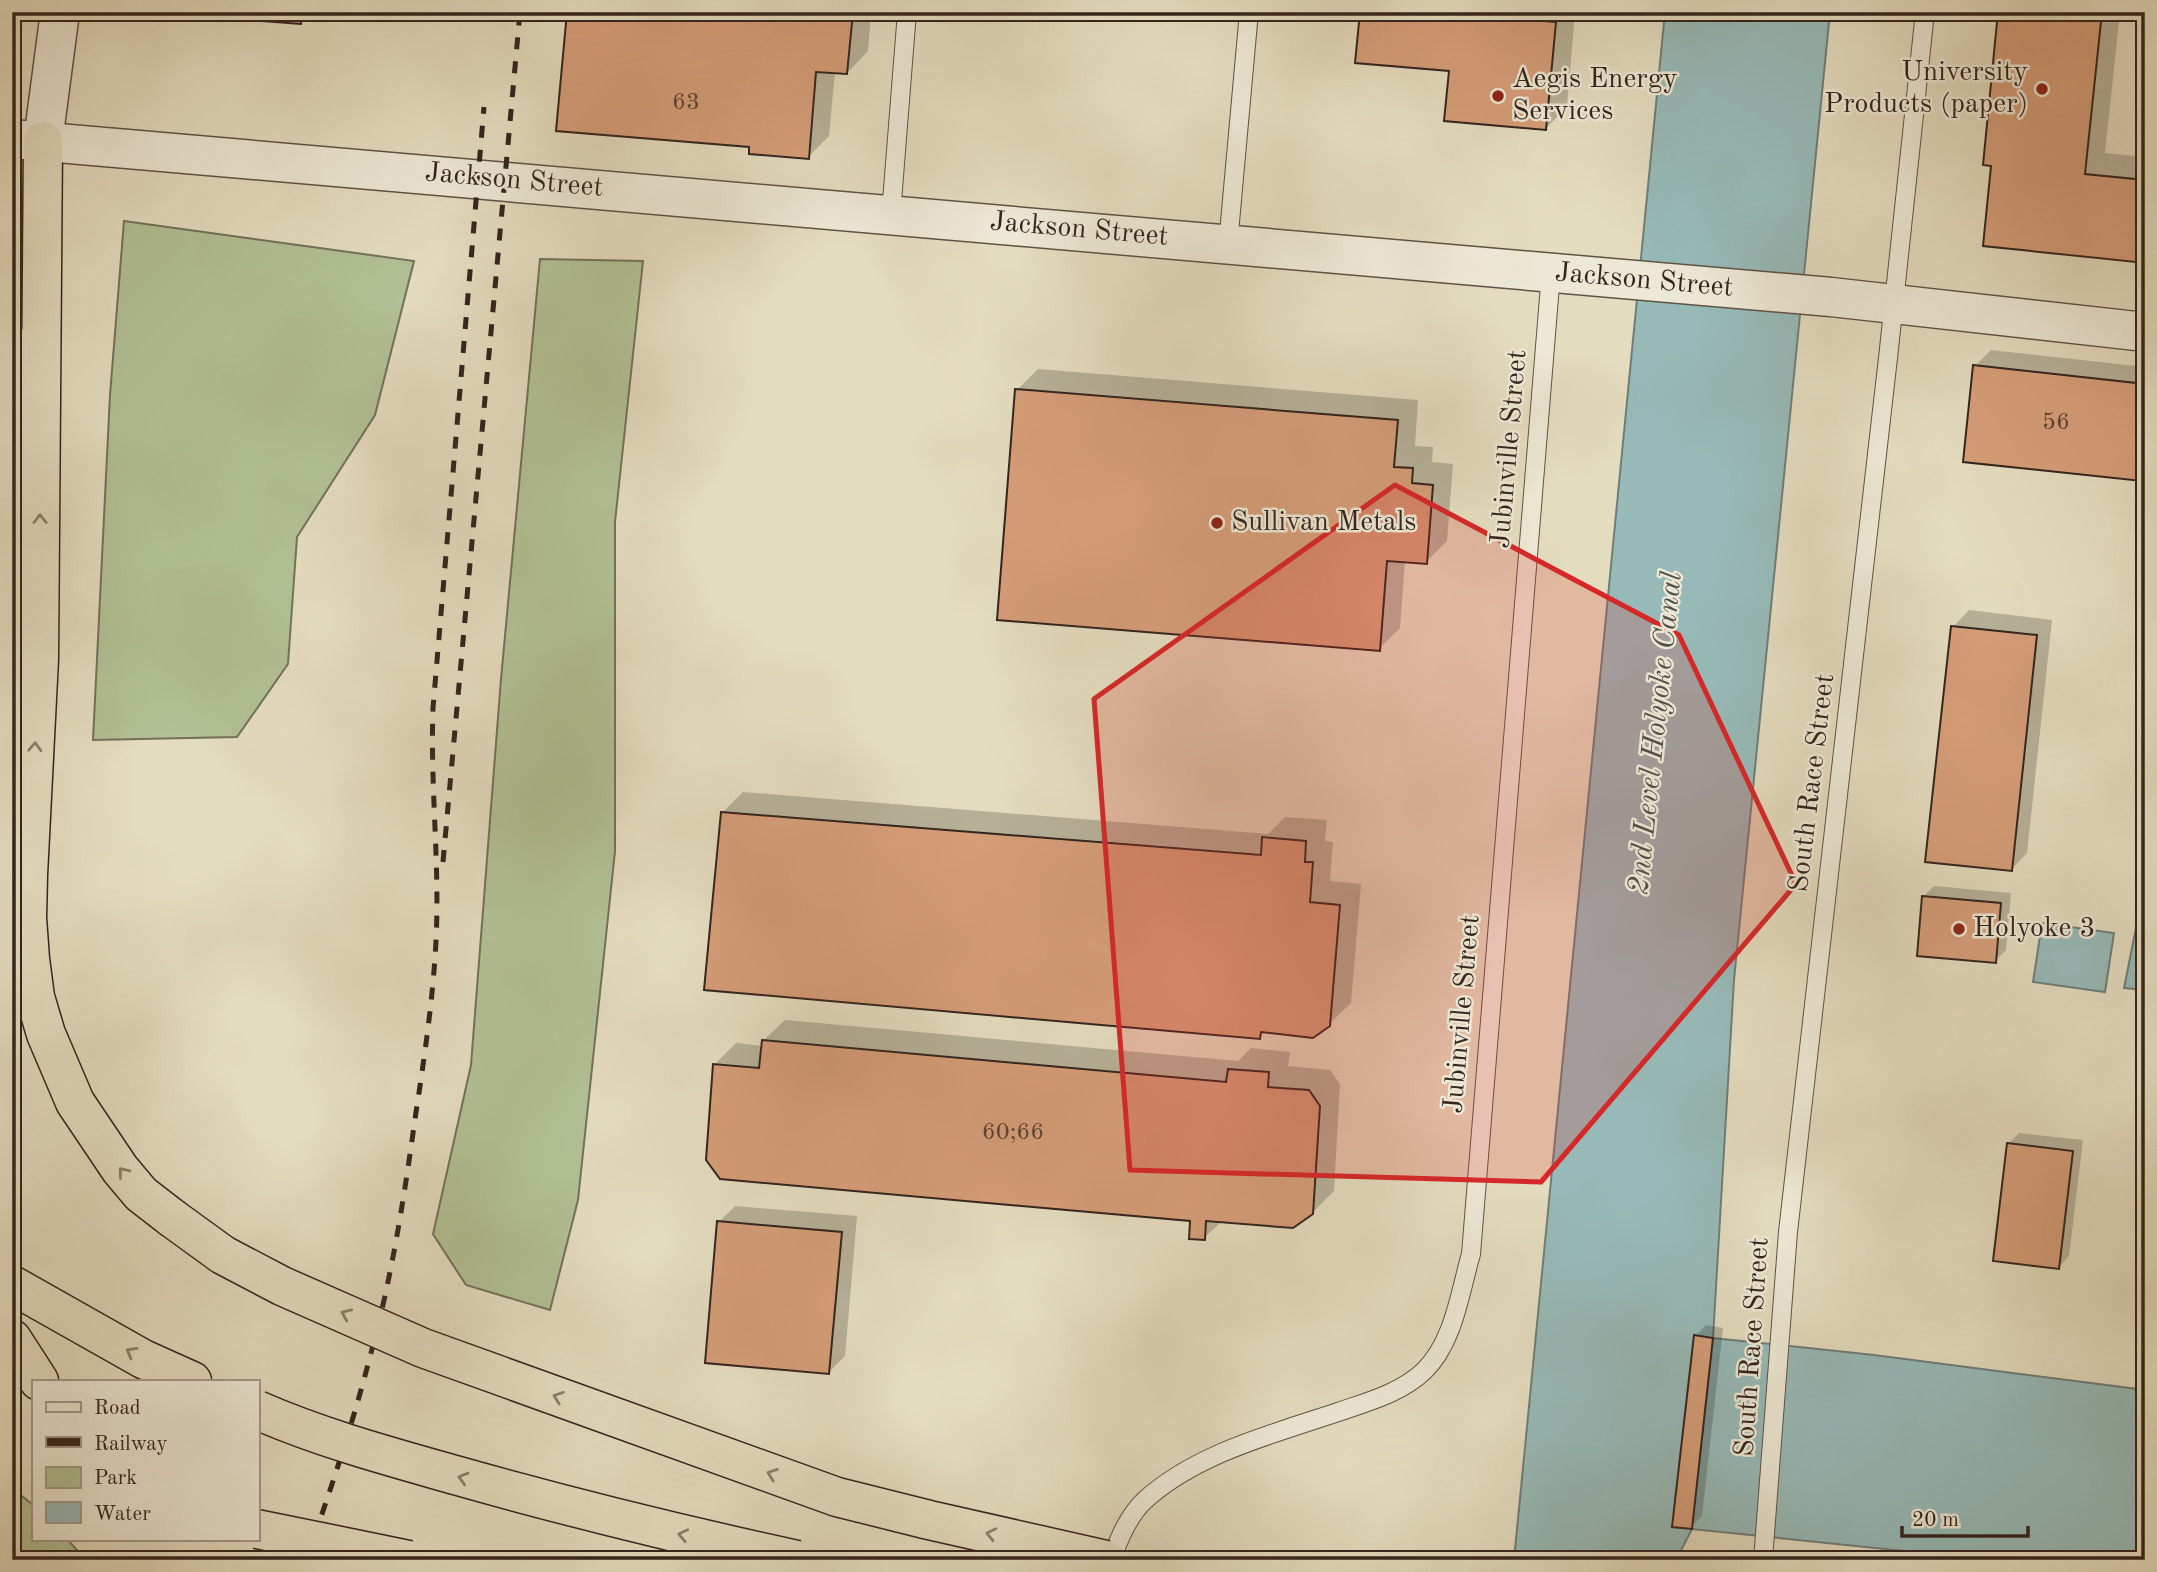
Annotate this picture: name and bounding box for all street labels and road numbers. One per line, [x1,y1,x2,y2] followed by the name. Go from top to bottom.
[424,159,604,203] street label: Jackson Street
[989,208,1169,252] street label: Jackson Street
[1554,259,1734,303] street label: Jackson Street
[1487,348,1533,550] street label: Jubinville Street
[1786,672,1840,894] street label: South Race Street
[1440,913,1486,1115] street label: Jubinville Street
[1731,1236,1775,1458] street label: South Race Street

